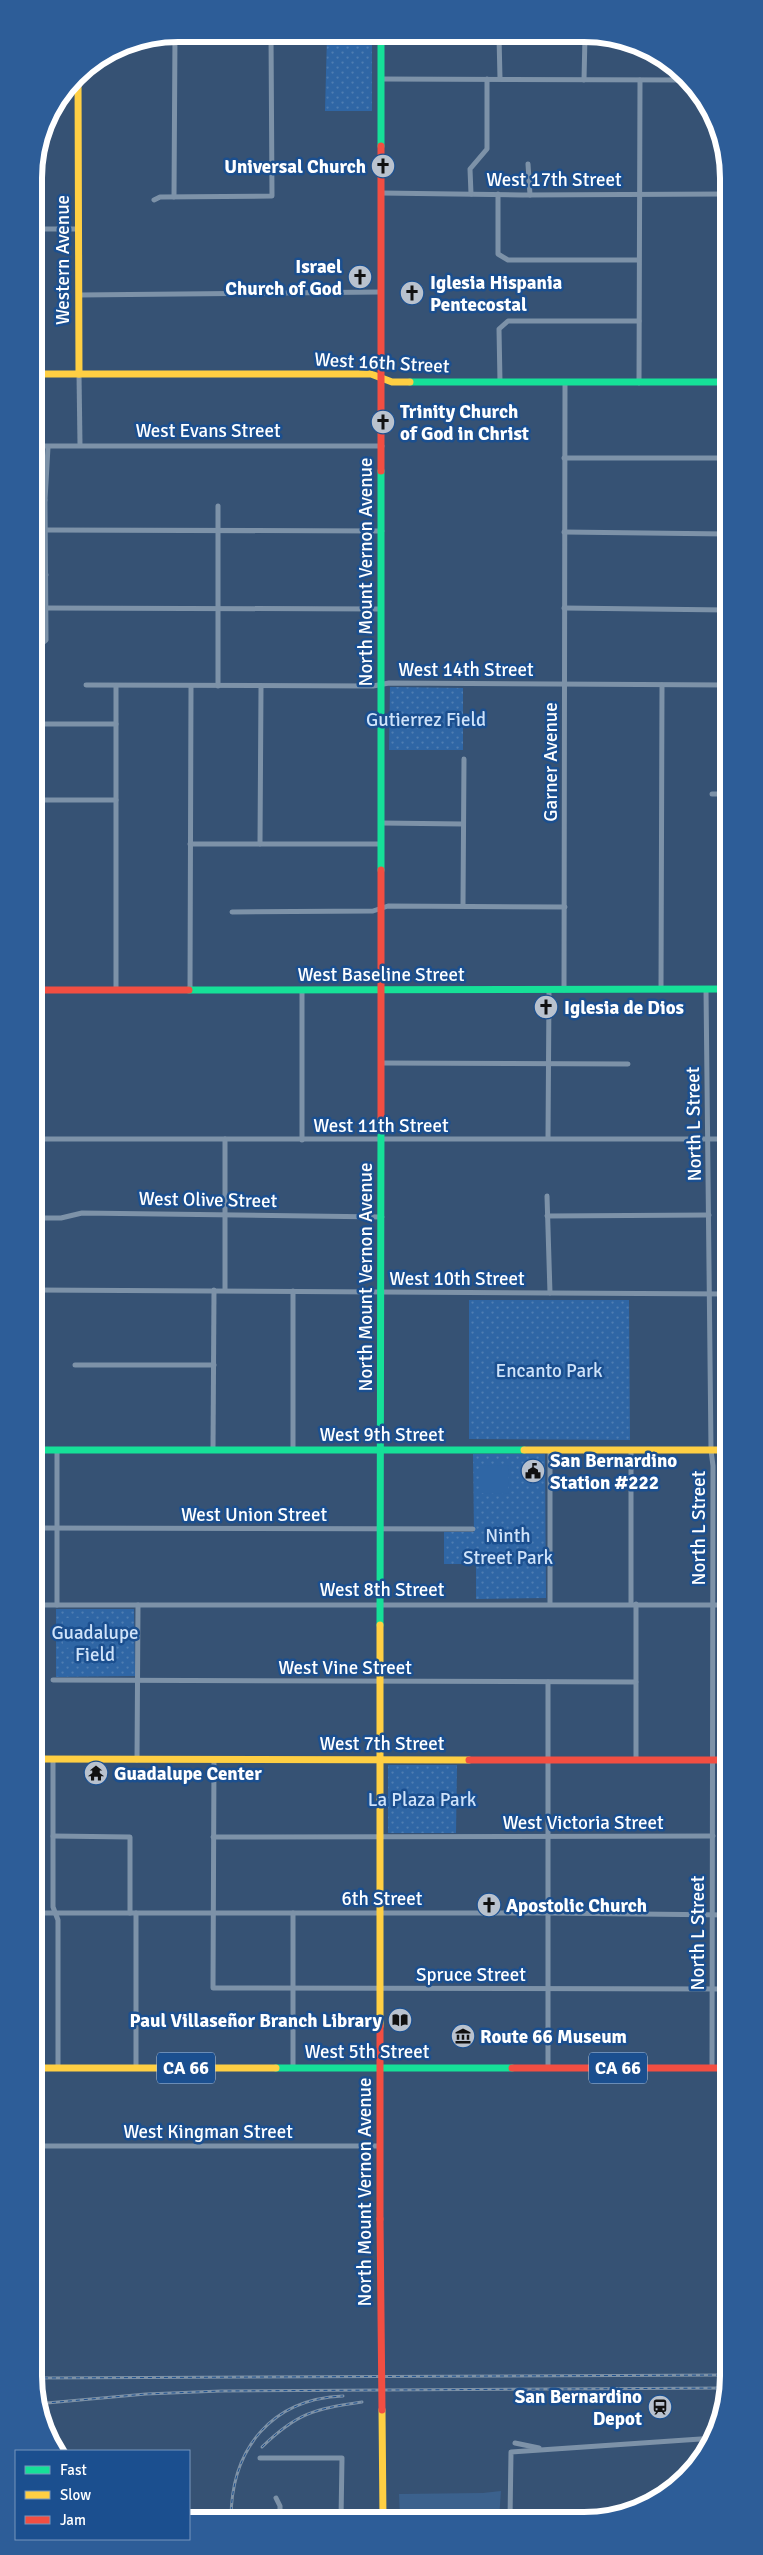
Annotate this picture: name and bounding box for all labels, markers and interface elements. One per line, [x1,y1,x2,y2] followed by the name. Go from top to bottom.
[370,153,396,179] church icon: Universal Church
[224,155,366,179] place label: Universal Church
[486,168,622,192] street label: West 17th Street
[51,195,75,325] street label: Western Avenue
[225,255,342,301] place label: Israel Church of God
[347,264,373,290] church icon: Israel Church of God
[430,271,563,317] place label: Iglesia Hispania Pentecostal
[399,280,425,306] church icon: Iglesia Hispania Pentecostal
[314,347,450,379] street label: West 16th Street
[400,400,529,446] place label: Trinity Church of God in Christ
[370,409,396,435] church icon: Trinity Church of God in Christ
[135,419,281,443] street label: West Evans Street
[354,458,378,686] street label: North Mount Vernon Avenue
[398,658,534,682] street label: West 14th Street
[539,702,563,822] street label: Garner Avenue
[366,708,486,732] park label: Gutierrez Field
[297,963,465,987] street label: West Baseline Street
[533,994,559,1020] church icon: Iglesia de Dios
[564,996,684,1020] place label: Iglesia de Dios
[681,1066,707,1182] street label: North L Street
[313,1114,449,1138] street label: West 11th Street
[354,1163,378,1391] street label: North Mount Vernon Avenue
[138,1187,278,1213] street label: West Olive Street
[389,1267,525,1291] street label: West 10th Street
[495,1359,603,1383] park label: Encanto Park
[320,1423,445,1447] street label: West 9th Street
[550,1449,677,1495] place label: San Bernardino Station #222
[520,1458,546,1484] public building icon: San Bernardino Station #222
[687,1470,711,1585] street label: North L Street
[181,1503,327,1527] street label: West Union Street
[463,1524,554,1570] park label: Ninth Street Park
[320,1578,445,1602] street label: West 8th Street
[51,1621,139,1667] park label: Guadalupe Field
[278,1656,412,1680] street label: West Vine Street
[320,1732,445,1756] street label: West 7th Street
[83,1760,109,1786] temple icon: Guadalupe Center
[114,1762,262,1786] place label: Guadalupe Center
[368,1788,477,1812] park label: La Plaza Park
[502,1811,664,1835] street label: West Victoria Street
[686,1875,710,1990] street label: North L Street
[342,1887,423,1911] street label: 6th Street
[476,1892,502,1918] church icon: Apostolic Church
[506,1894,647,1918] place label: Apostolic Church
[416,1963,526,1987] street label: Spruce Street
[387,2007,413,2033] library icon: Paul Villaseñor Branch Library
[130,2009,383,2033] place label: Paul Villaseñor Branch Library
[450,2023,476,2049] museum icon: Route 66 Museum
[480,2025,627,2049] place label: Route 66 Museum
[305,2040,430,2064] street label: West 5th Street
[157,2052,215,2084] road number: CA 66
[589,2052,647,2084] road number: CA 66
[353,2078,377,2306] street label: North Mount Vernon Avenue
[123,2120,293,2144] street label: West Kingman Street
[515,2385,642,2431] place label: San Bernardino Depot
[647,2394,673,2420] station icon: San Bernardino Depot
[15,2450,190,2540] legend
[60,2461,87,2479] text: Fast
[60,2486,91,2504] text: Slow
[60,2511,86,2529] text: Jam

